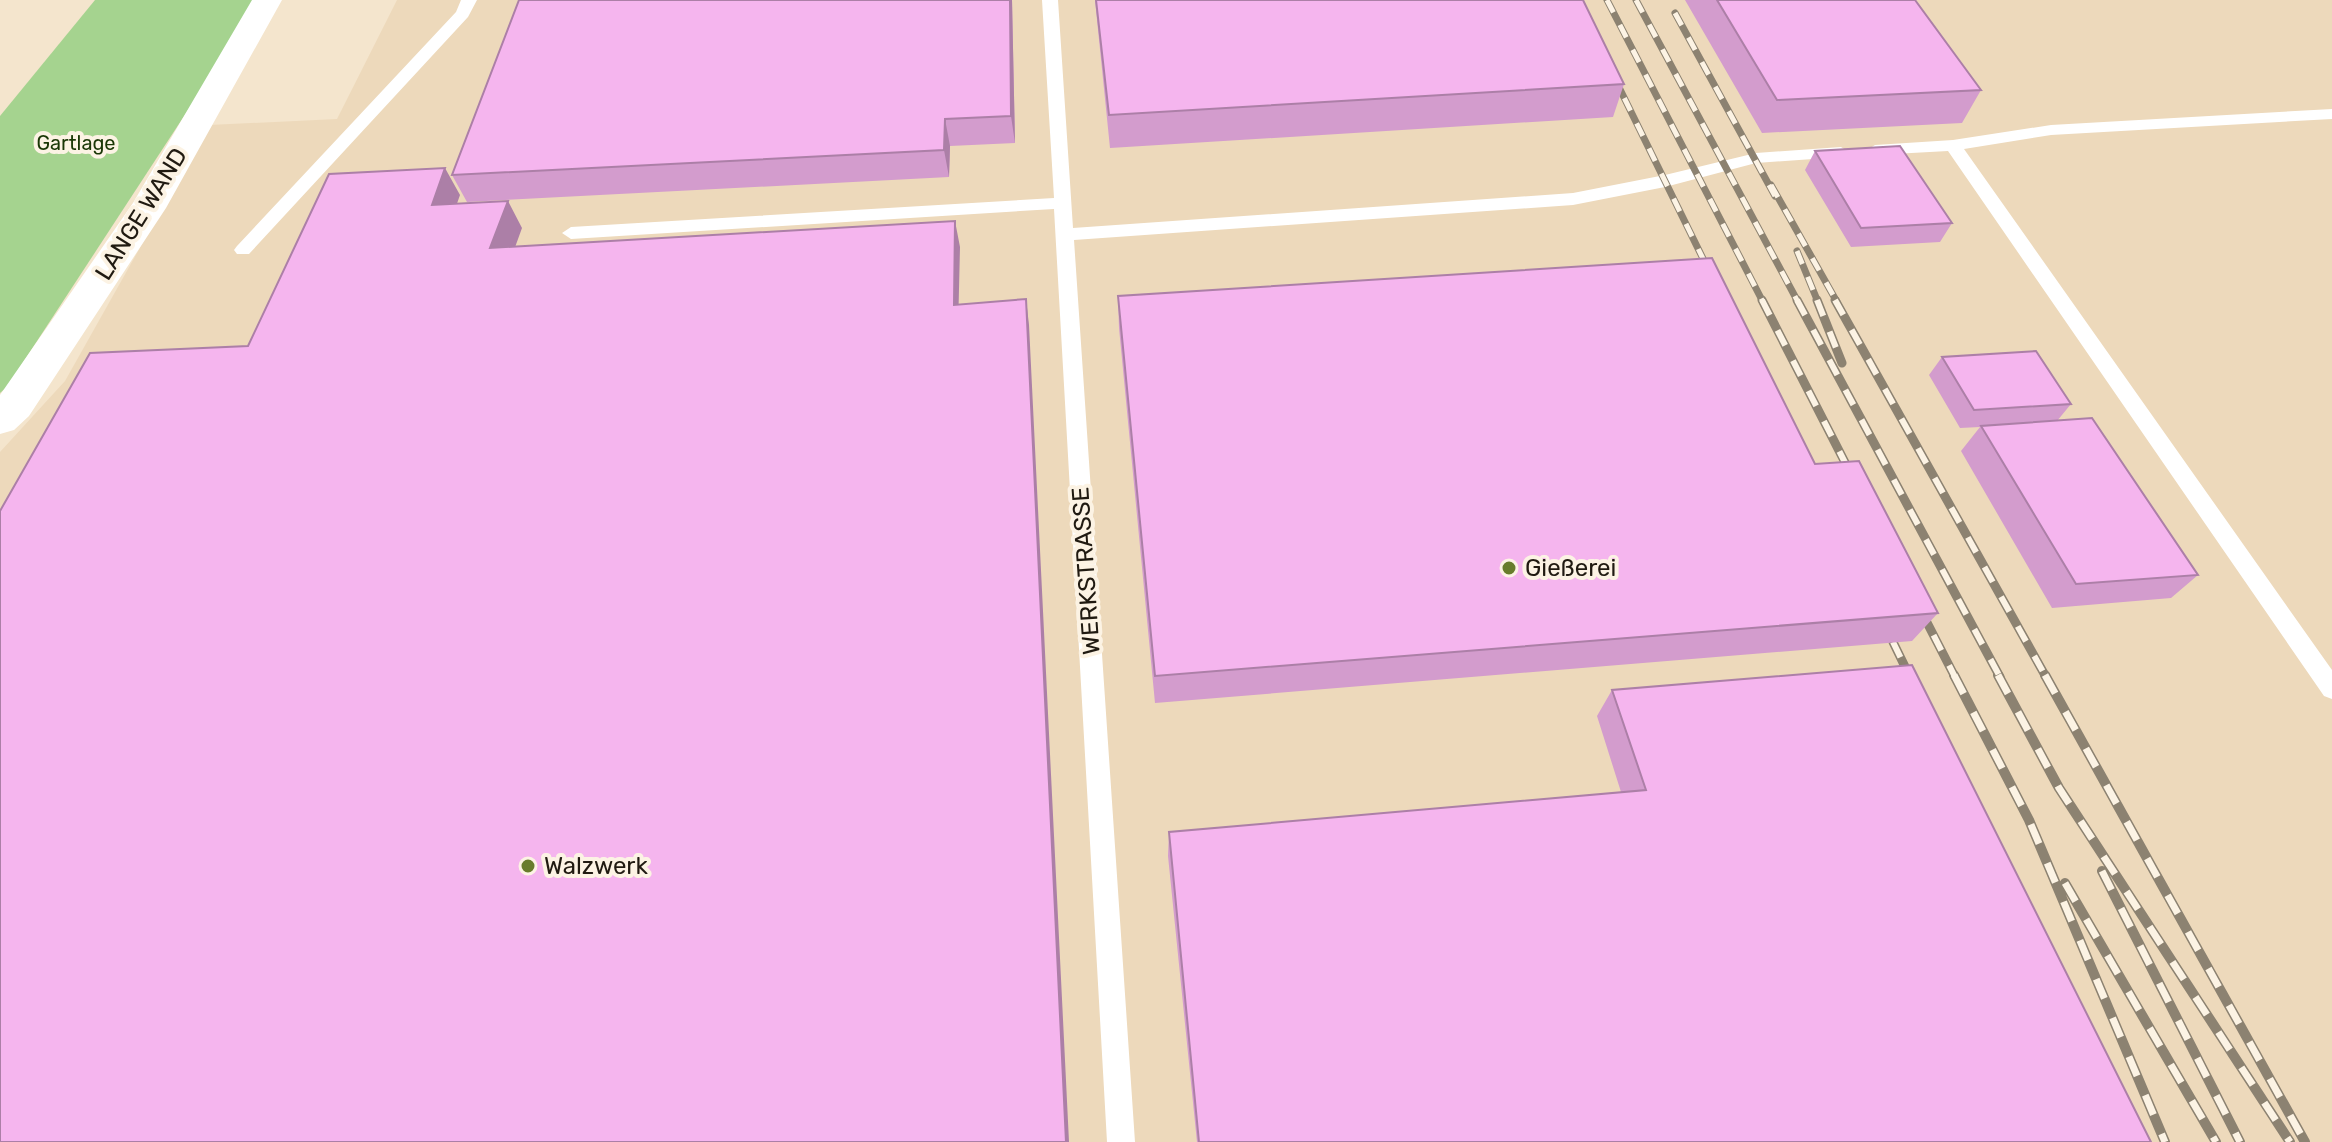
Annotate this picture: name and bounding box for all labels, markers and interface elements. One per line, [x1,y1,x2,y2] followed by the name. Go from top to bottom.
[36,131,116,155] park label: Gartlage
[89,143,193,285] street label: LANGE WAND
[1066,486,1106,656] street label: WERKSTRASSE
[1525,554,1616,582] place label: Gießerei
[1500,559,1518,577] marker: Gießerei
[544,852,648,880] place label: Walzwerk
[519,857,537,875] marker: Walzwerk

